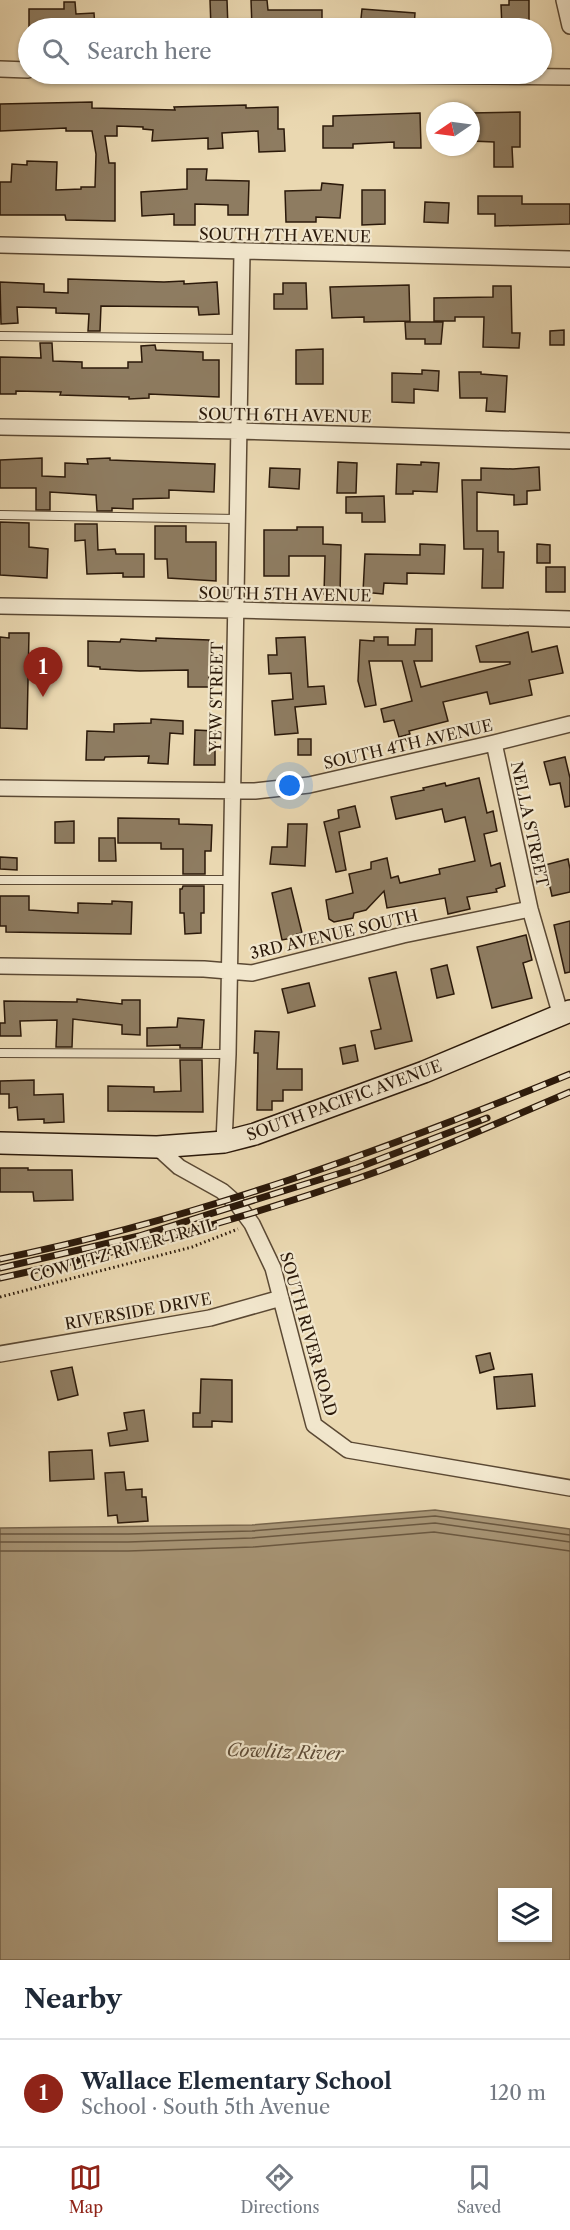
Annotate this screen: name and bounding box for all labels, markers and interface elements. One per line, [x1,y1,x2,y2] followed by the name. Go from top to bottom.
[18,18,552,84] search box
[39,35,72,68] icon: search
[87,38,212,65] text: Search here
[426,102,480,156] north arrow
[199,224,371,246] street label: SOUTH 7TH AVENUE
[198,403,372,427] street label: SOUTH 6TH AVENUE
[198,582,372,606] street label: SOUTH 5TH AVENUE
[205,641,227,754] street label: YEW STREET
[24,648,63,697] pin: 1
[321,715,495,773] street label: SOUTH 4TH AVENUE
[507,759,553,889] street label: NELLA STREET
[275,771,304,800] your location
[248,905,420,963] street label: 3RD AVENUE SOUTH
[244,1055,444,1145] street label: SOUTH PACIFIC AVENUE
[27,1214,219,1286] street label: COWLITZ RIVER TRAIL
[276,1250,342,1418] street label: SOUTH RIVER ROAD
[63,1288,213,1334] street label: RIVERSIDE DRIVE
[226,1739,345,1765] water label: Cowlitz River
[498,1888,552,1942] map controls
[498,1888,552,1942] button: layers
[24,1983,122,2015] text: Nearby
[81,2068,392,2095] text: Wallace Elementary School
[39,2081,48,2105] text: 1
[489,2081,546,2105] text: 120 m
[81,2095,330,2119] text: School · South 5th Avenue
[69,2161,103,2217] tab: Map
[240,2161,319,2217] tab: Directions
[457,2161,501,2217] tab: Saved

